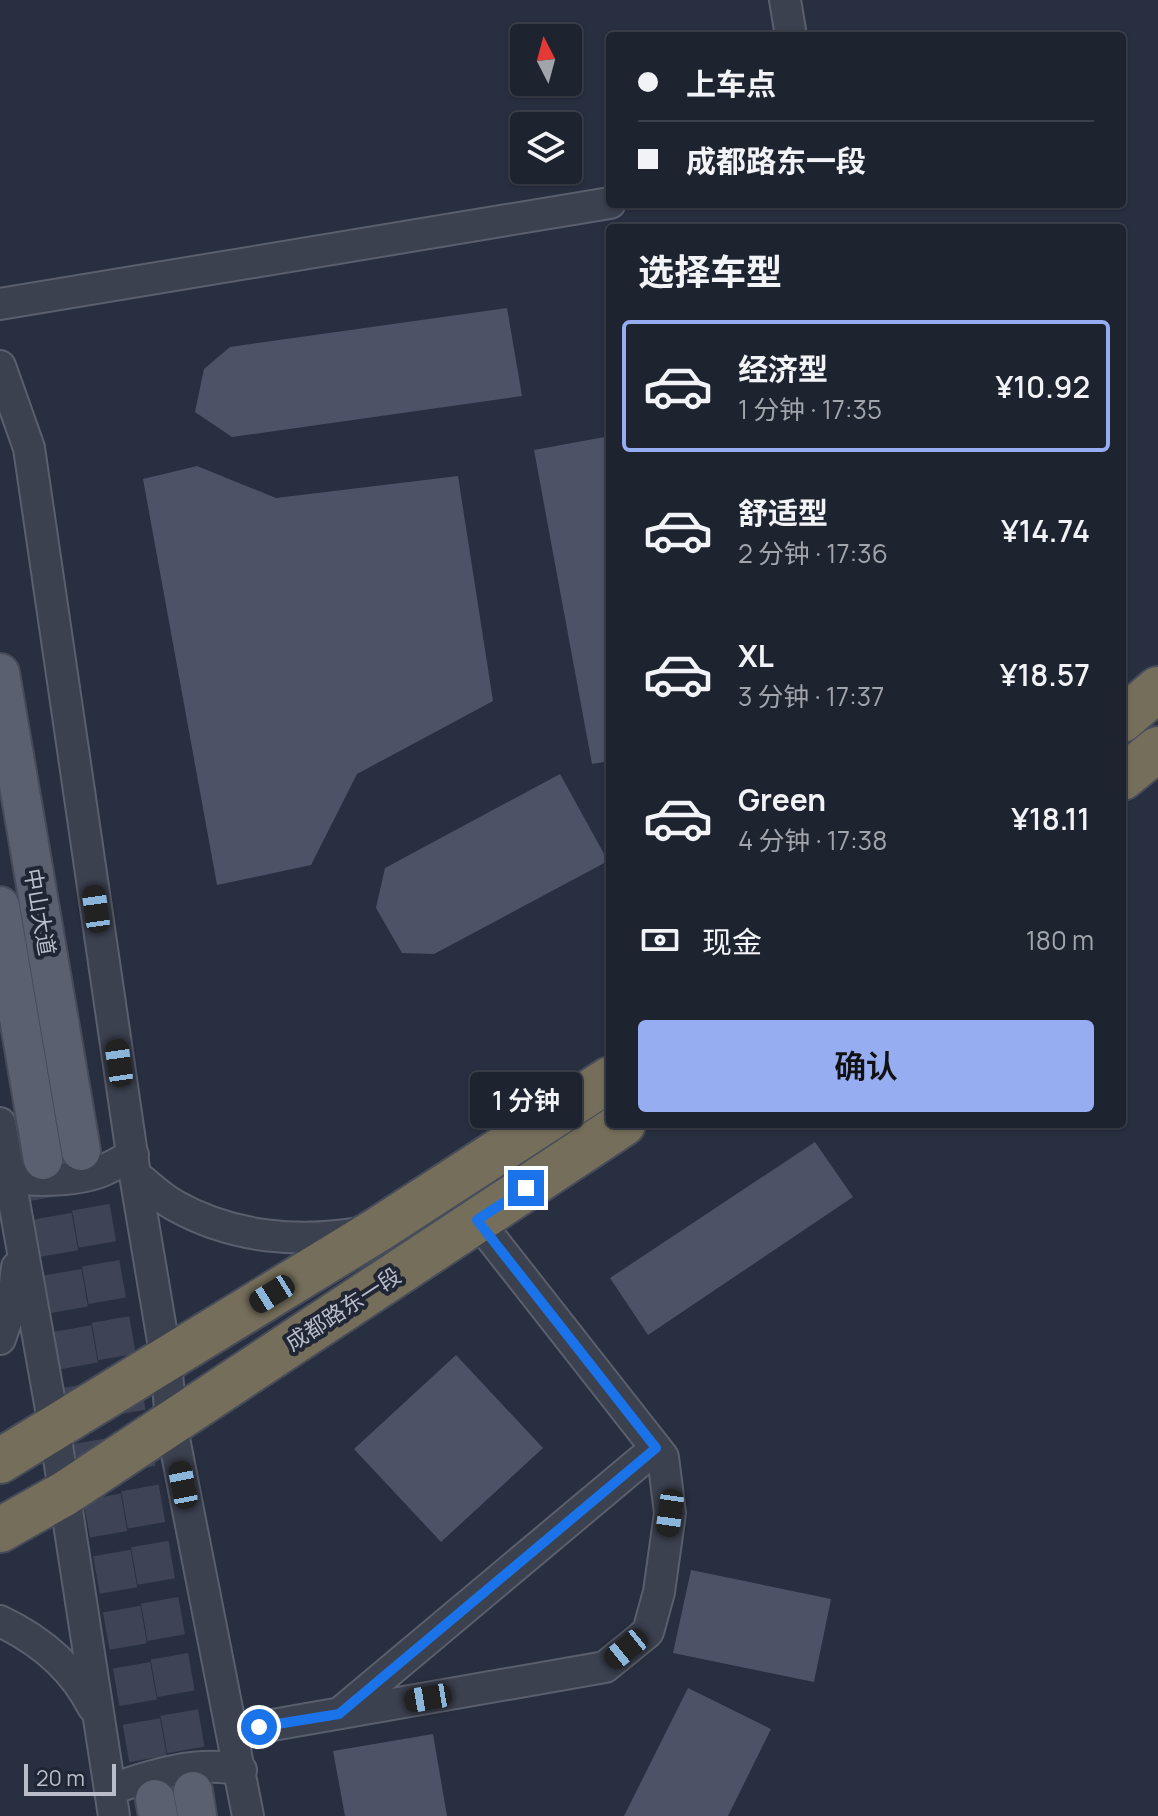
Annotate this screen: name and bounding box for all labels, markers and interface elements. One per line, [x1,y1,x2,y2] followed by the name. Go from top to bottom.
[510,24,582,96] north arrow
[510,24,582,184] map controls
[686,63,776,104] text: 上车点
[510,112,582,184] button: layers
[686,140,866,181] text: 成都路东一段
[638,247,782,296] text: 选择车型
[738,348,828,389] text: 经济型
[642,350,714,422] icon: car
[995,366,1090,407] text: ¥10.92
[738,391,882,427] text: 1 分钟 · 17:35
[738,492,828,533] text: 舒适型
[642,494,714,566] icon: car
[1001,510,1090,551] text: ¥14.74
[738,535,888,571] text: 2 分钟 · 17:36
[738,635,774,676] text: XL
[642,638,714,710] icon: car
[1000,654,1090,695] text: ¥18.57
[738,678,884,714] text: 3 分钟 · 17:37
[738,779,826,820] text: Green
[642,782,714,854] icon: car
[1011,798,1090,839] text: ¥18.11
[738,822,887,858] text: 4 分钟 · 17:38
[18,866,62,958] street label: 中山大道
[81,884,111,934] car
[638,918,682,962] icon: cash
[702,921,762,962] text: 现金
[1026,922,1094,958] text: 180 m
[638,1020,1094,1112] button: 确认
[104,1038,134,1088] car
[470,1072,582,1128] callout: 1 分钟
[492,1082,560,1118] text: 1 分钟
[508,1170,544,1206] route end
[279,1260,407,1358] street label: 成都路东一段
[245,1271,299,1317] car
[167,1459,199,1511] car
[655,1488,685,1538] car
[600,1625,652,1673] car
[402,1682,454,1714] car
[241,1709,277,1745] route start
[24,1760,116,1796] scale bar
[36,1763,85,1793] text: 20 m

